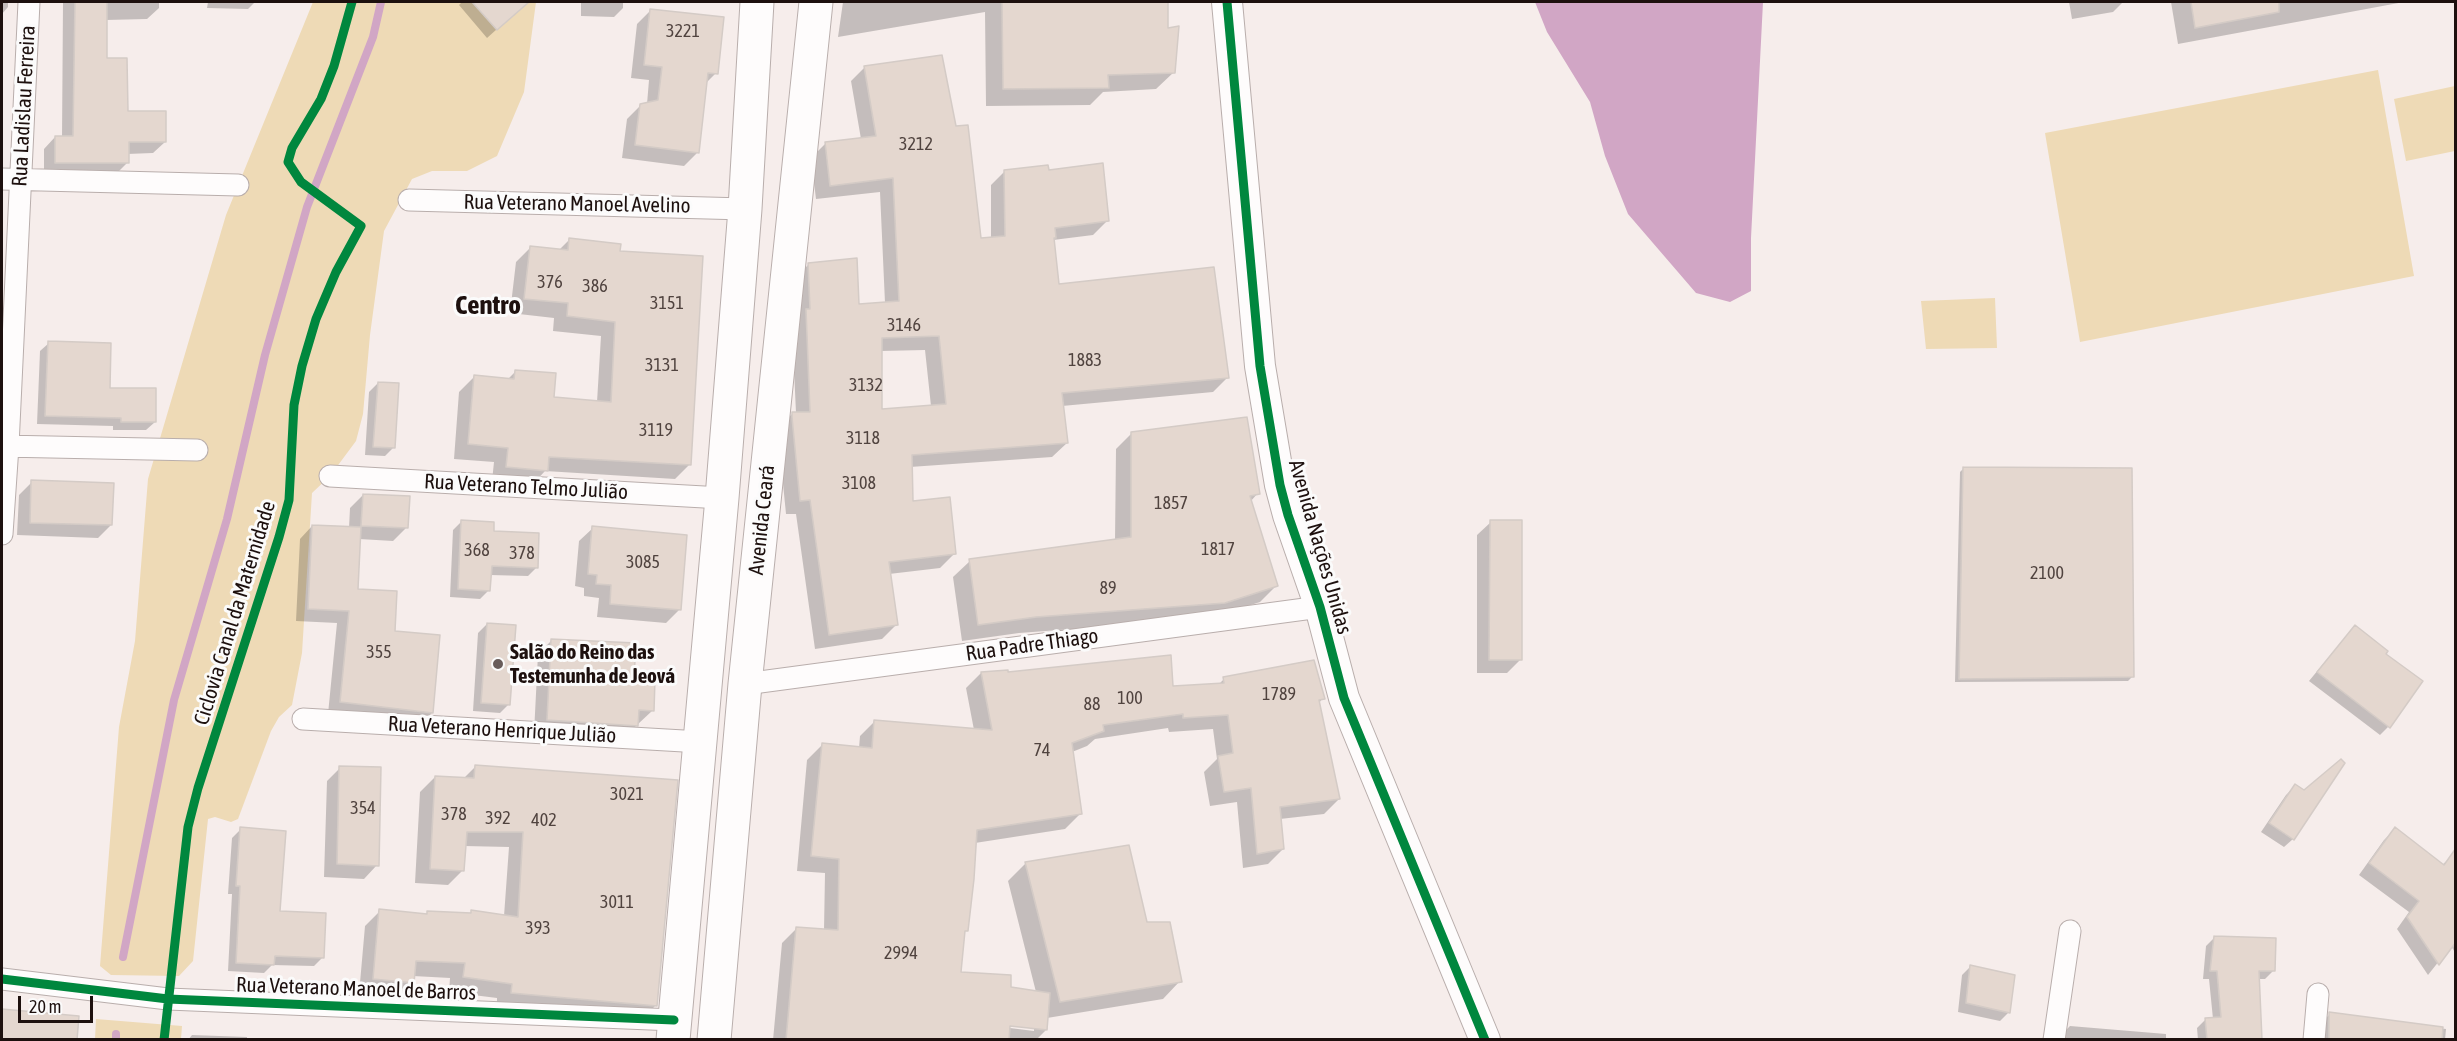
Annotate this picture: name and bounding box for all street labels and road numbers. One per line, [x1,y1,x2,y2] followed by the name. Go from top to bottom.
[7,25,41,187] street label: Rua Ladislau Ferreira
[463,189,691,219] street label: Rua Veterano Manoel Avelino
[1283,457,1357,637] street label: Avenida Nações Unidas
[744,464,780,576] street label: Avenida Ceará
[423,469,629,505] street label: Rua Veterano Telmo Julião
[189,498,281,728] street label: Ciclovia Canal da Maternidade
[964,623,1100,667] street label: Rua Padre Thiago
[387,711,617,749] street label: Rua Veterano Henrique Julião
[236,972,476,1006] street label: Rua Veterano Manoel de Barros

